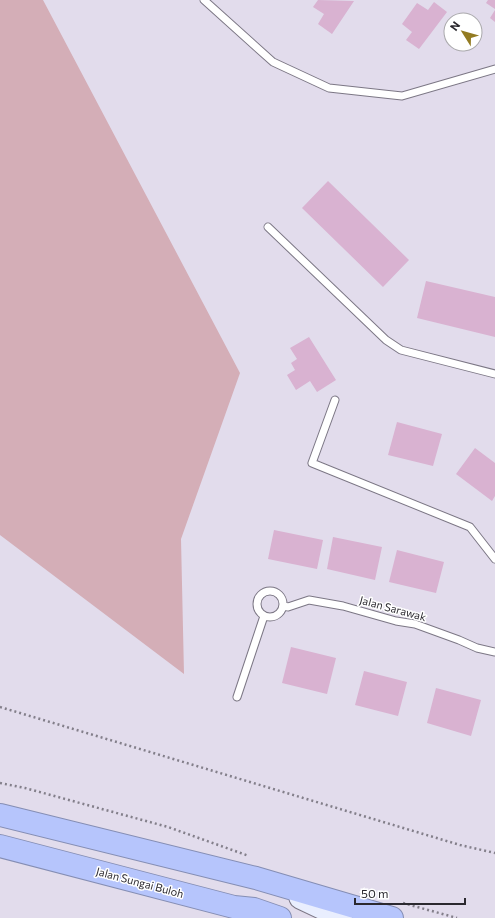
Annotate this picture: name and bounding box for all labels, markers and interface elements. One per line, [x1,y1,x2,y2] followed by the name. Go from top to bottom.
[443,12,483,52] north arrow
[447,18,462,33] text: N
[358,593,428,624] street label: Jalan Sarawak
[94,864,185,901] street label: Jalan Sungai Buloh
[355,880,465,906] scale bar
[361,886,389,900] text: 50 m

